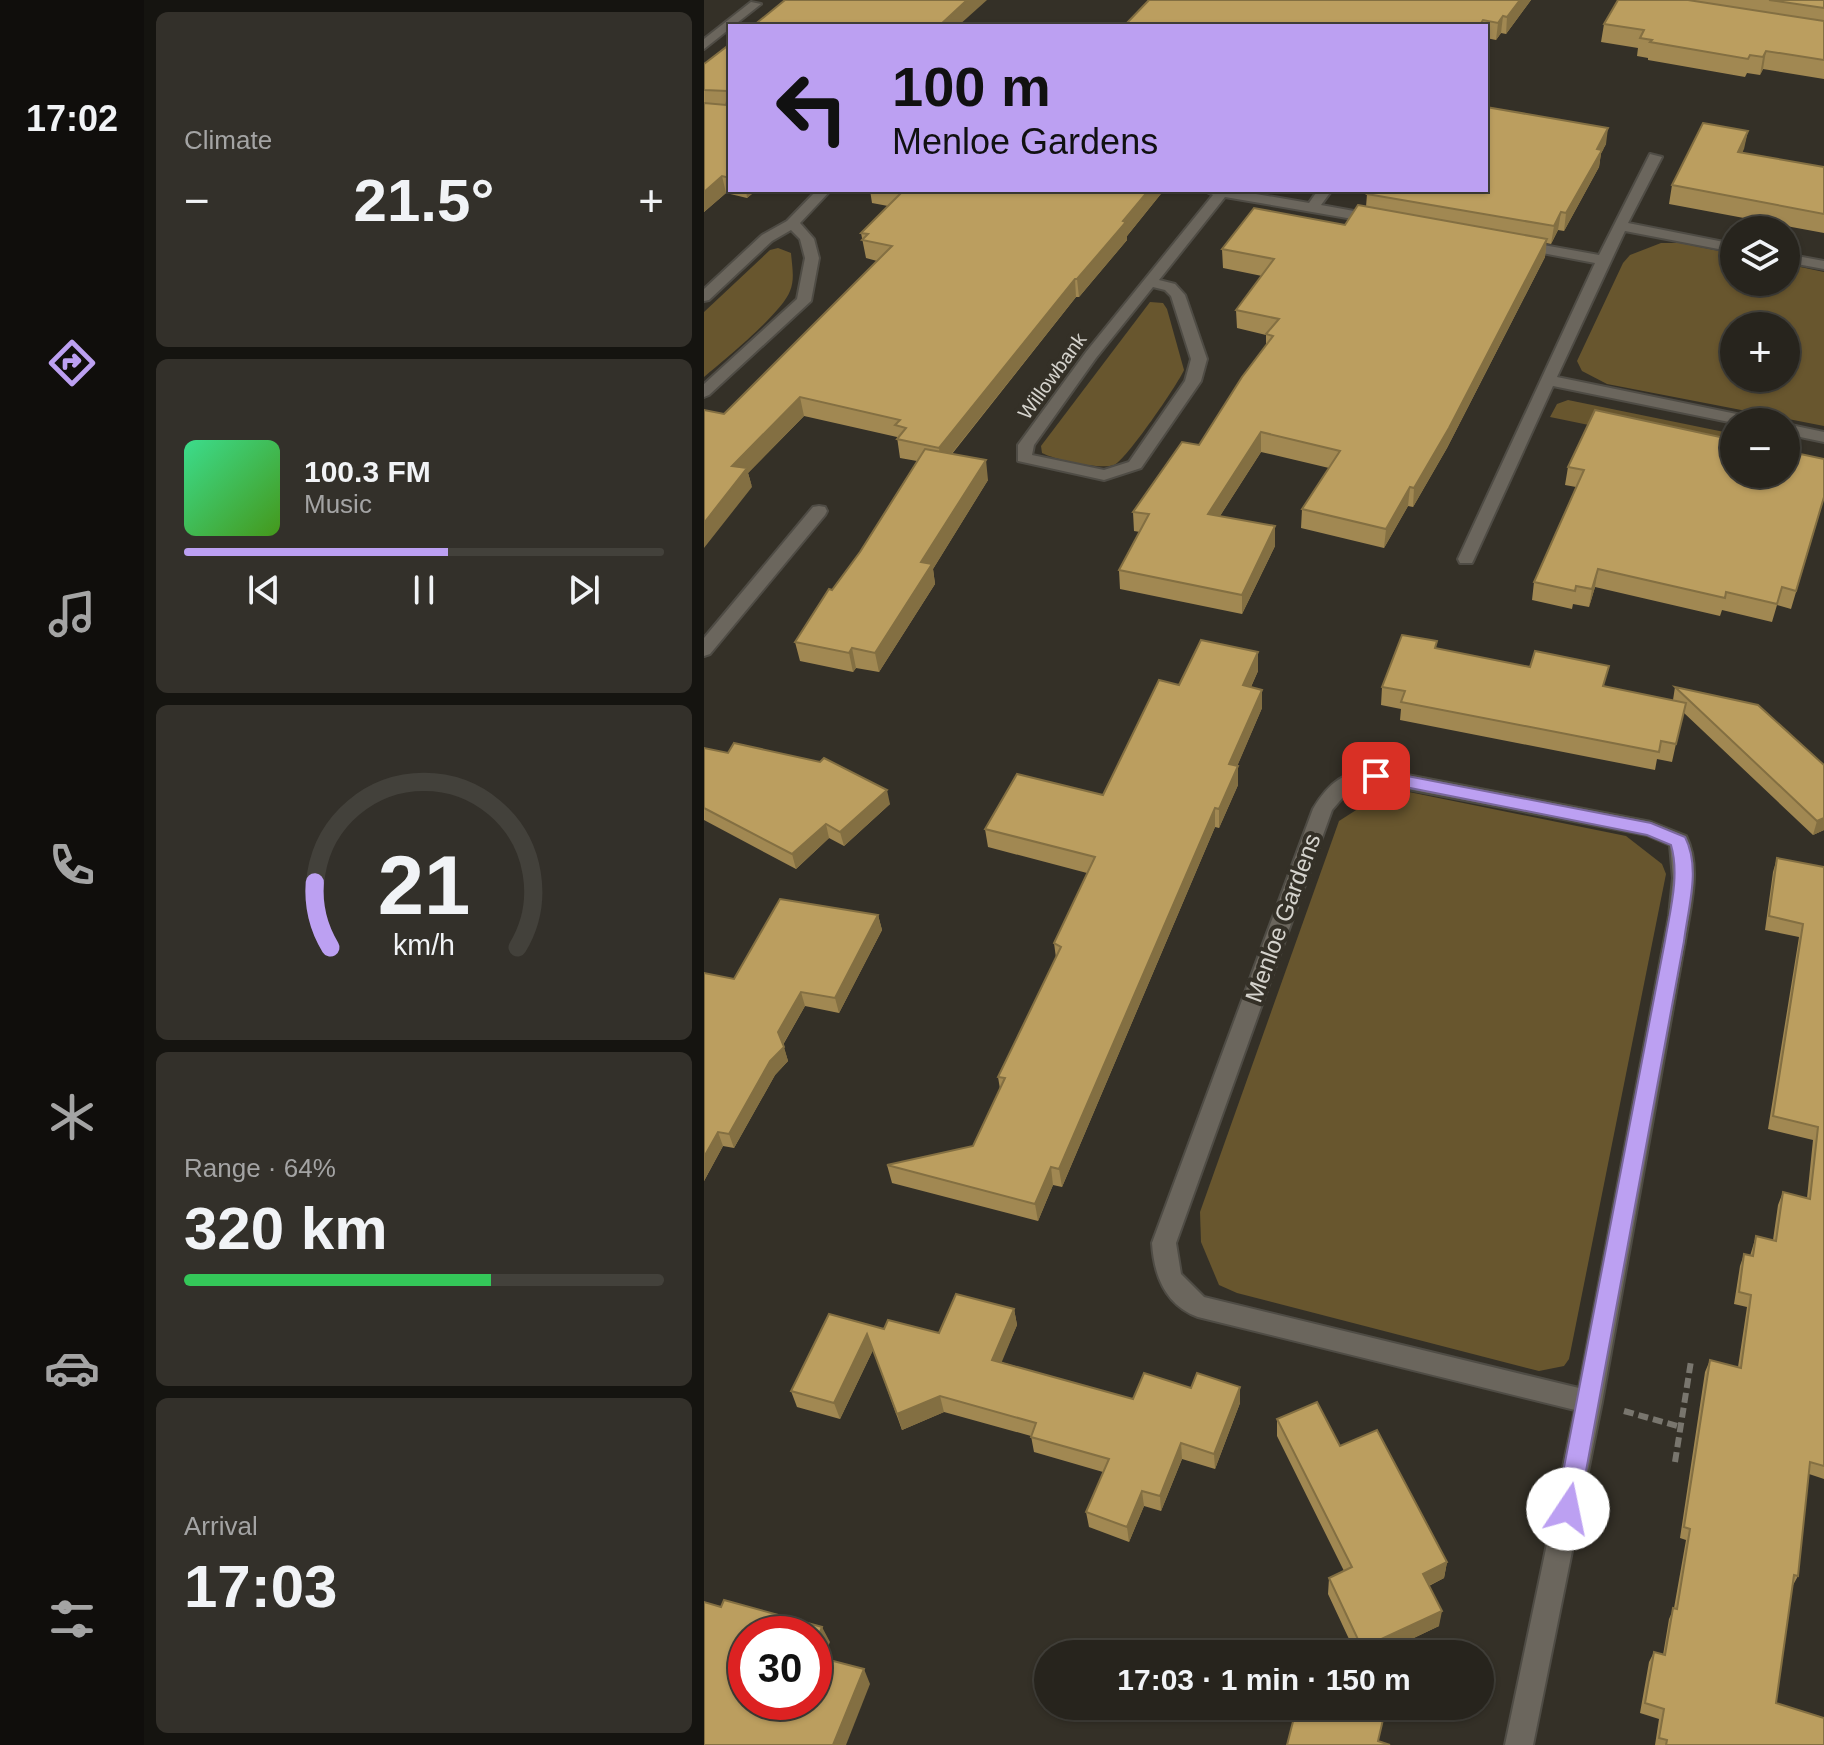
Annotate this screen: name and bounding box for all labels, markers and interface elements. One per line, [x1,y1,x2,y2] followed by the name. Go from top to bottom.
[892,55,1051,118] text: 100 m
[760,56,864,160] icon: left
[26,98,118,139] text: 17:02
[892,121,1158,162] text: Menloe Gardens
[184,125,272,155] text: Climate
[354,167,494,234] text: 21.5°
[184,176,210,225] text: −
[638,176,664,225] text: +
[1720,216,1800,488] map controls
[1720,216,1800,296] button: layers
[1720,312,1800,392] button: +
[1013,328,1091,423] street label: Willowbank
[44,335,100,391] icon: directions
[1720,408,1800,488] button: −
[304,455,431,488] text: 100.3 FM
[304,489,372,519] text: Music
[242,568,286,612] icon: previous
[402,568,446,612] icon: pause
[562,568,606,612] icon: next
[44,586,100,642] icon: music
[1342,742,1410,810] pin
[1354,754,1398,798] icon: arrive
[1240,830,1326,1006] street label: Menloe Gardens
[44,837,100,893] icon: phone
[378,839,470,932] text: 21
[393,930,455,962] text: km/h
[44,1089,100,1145] icon: climate
[184,1153,336,1183] text: Range · 64%
[184,1195,388,1262] text: 320 km
[44,1340,100,1396] icon: car
[1526,1467,1610,1551] position arrow
[184,1511,258,1541] text: Arrival
[184,1553,337,1620] text: 17:03
[44,1591,100,1647] icon: filters
[728,1616,832,1720] speed limit sign: 30
[1117,1663,1411,1696] text: 17:03 · 1 min · 150 m

